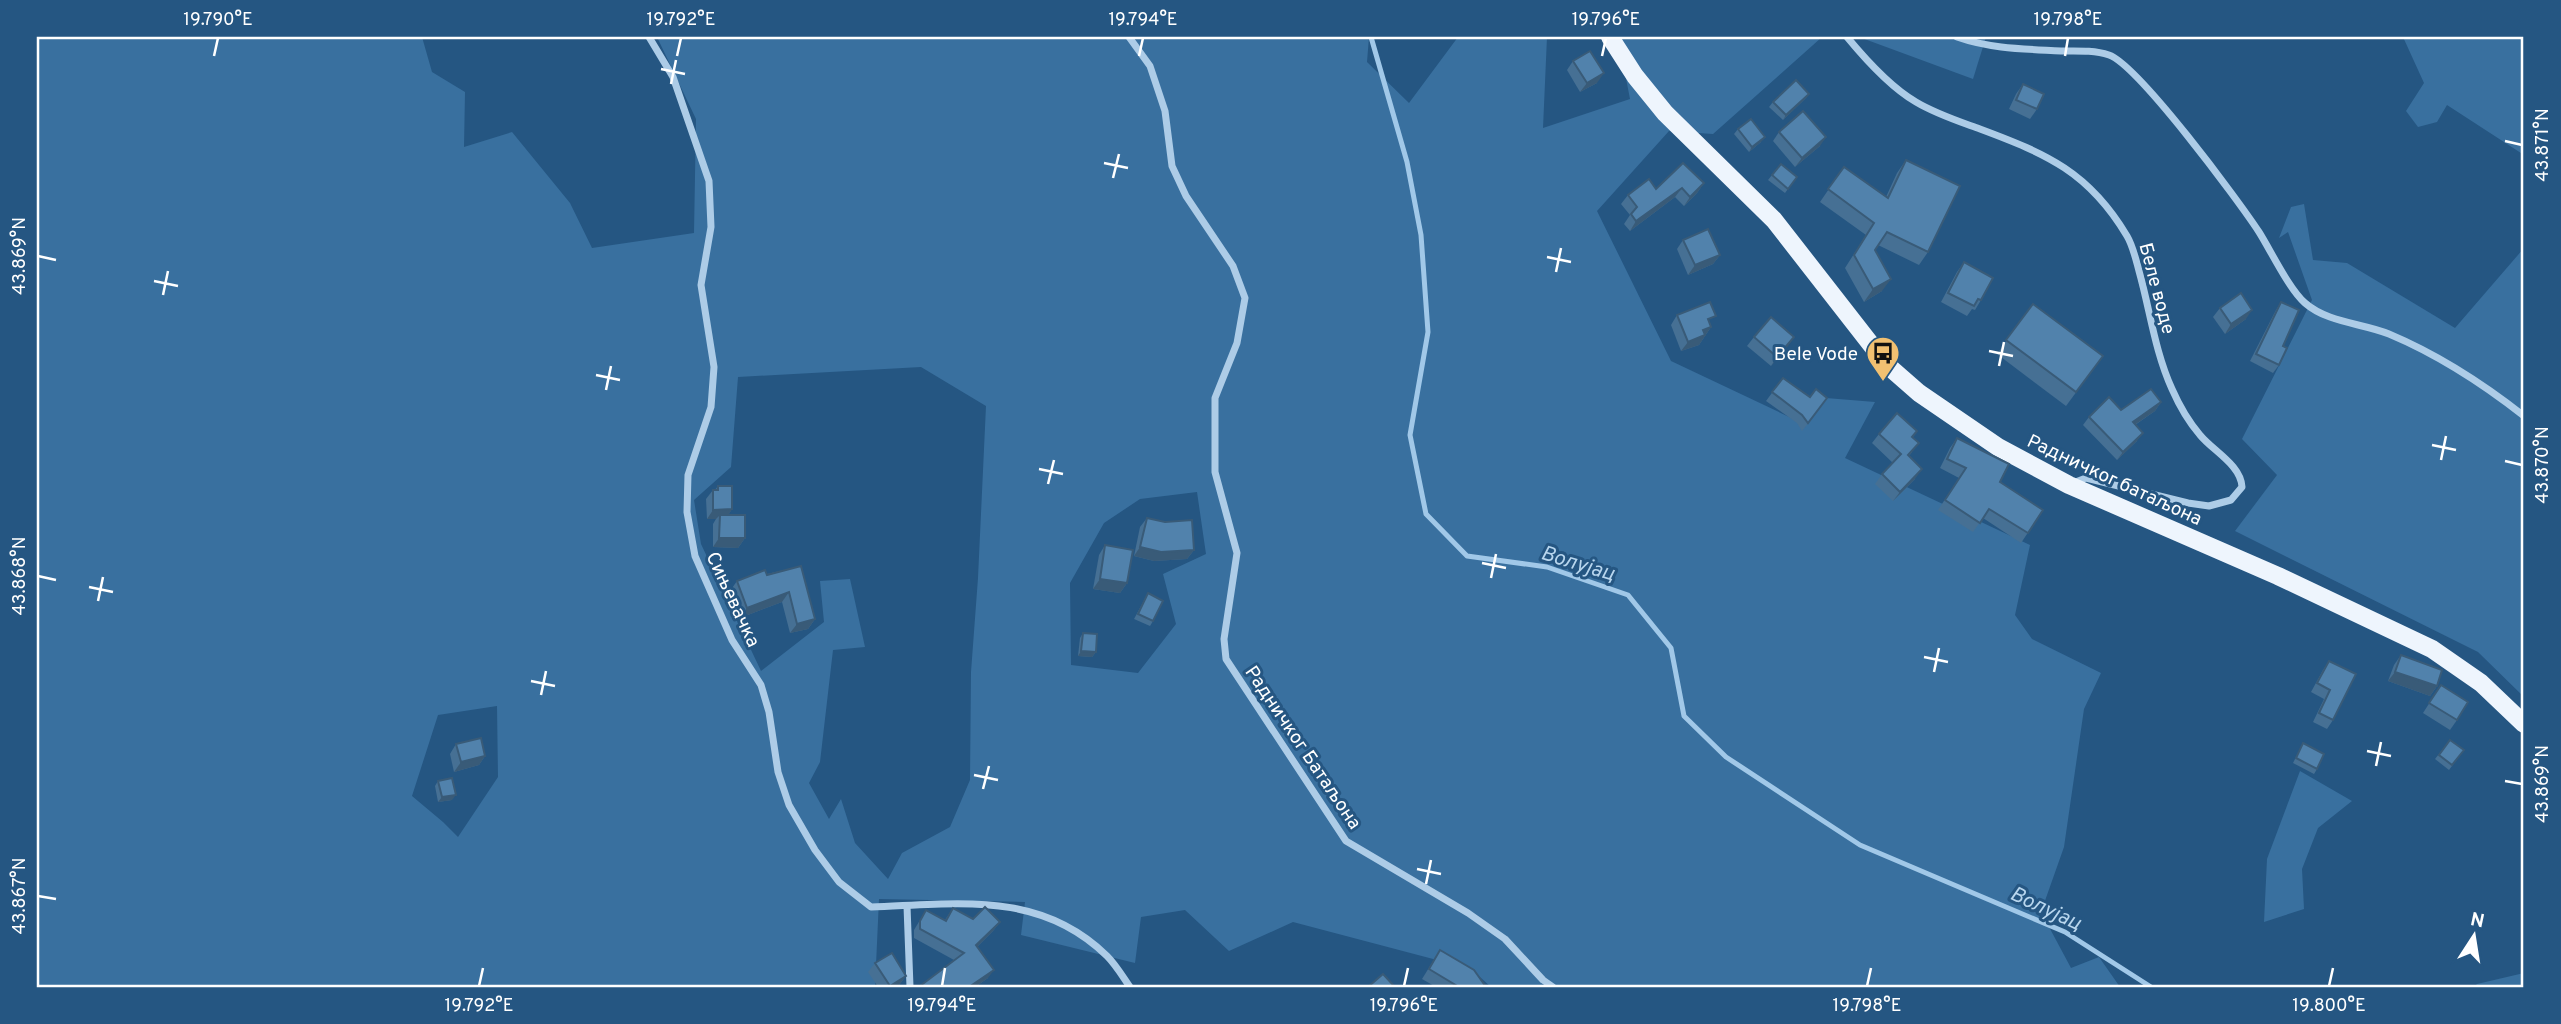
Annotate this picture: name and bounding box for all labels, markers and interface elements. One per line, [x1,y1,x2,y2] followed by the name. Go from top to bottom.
[183,9,253,32] text: 19.790°E
[646,9,716,32] text: 19.792°E
[1108,9,1178,32] text: 19.794°E
[1572,9,1640,32] text: 19.796°E
[2034,9,2103,32] text: 19.798°E
[2532,108,2555,182] text: 43.871°N
[9,217,32,295] text: 43.869°N
[2132,240,2180,337] street label: Беле воде
[1864,334,1902,383] bus stop icon: Bele Vode
[1774,343,1858,367] place label: Bele Vode
[2532,426,2555,504] text: 43.870°N
[2023,430,2205,532] street label: Радничког батаљона
[9,537,32,615] text: 43.868°N
[1537,540,1618,589] water label: Волујац
[700,548,765,651] street label: Сињевачка
[1239,662,1366,834] street label: Радничког Батаљона
[2532,745,2555,823] text: 43.869°N
[9,858,32,934] text: 43.867°N
[2005,881,2086,938] water label: Волујац
[2438,902,2508,972] north arrow
[2468,908,2486,934] text: N
[444,995,514,1018] text: 19.792°E
[907,995,977,1018] text: 19.794°E
[1370,995,1438,1018] text: 19.796°E
[1833,995,1902,1018] text: 19.798°E
[2292,995,2366,1018] text: 19.800°E

